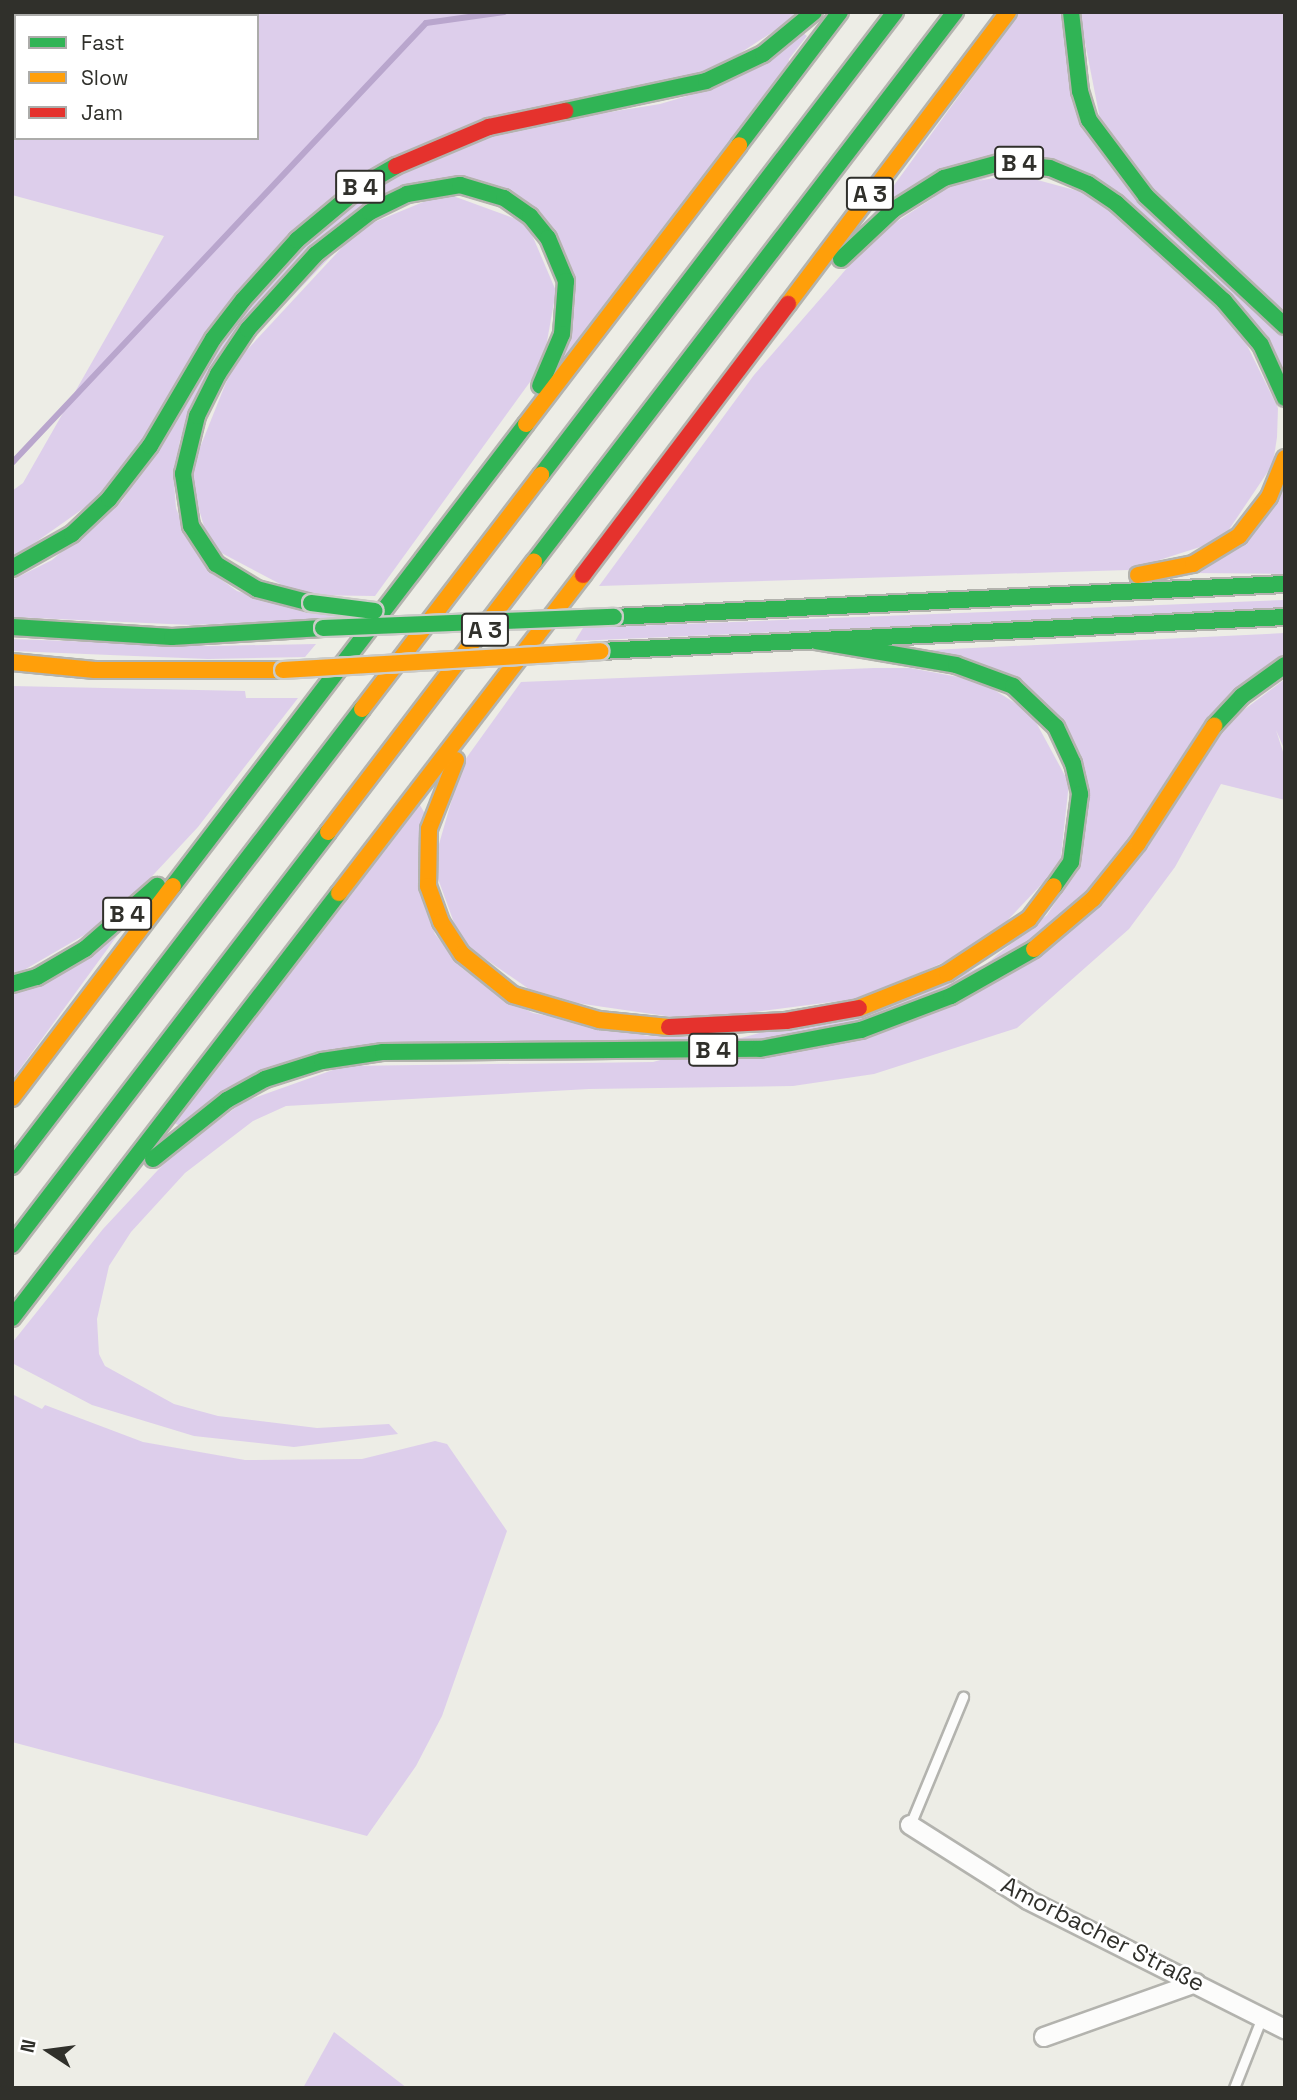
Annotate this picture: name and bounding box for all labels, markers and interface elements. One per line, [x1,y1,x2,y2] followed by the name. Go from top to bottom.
[14,14,259,140] legend
[81,29,125,56] text: Fast
[81,64,129,91] text: Slow
[81,99,123,126] text: Jam
[993,144,1045,182] road number: B 4
[334,168,386,206] road number: B 4
[846,174,894,214] road number: A 3
[461,610,510,650] road number: A 3
[101,894,153,934] road number: B 4
[687,1030,739,1070] road number: B 4
[996,1870,1210,1998] street label: Amorbacher Straße
[14,2016,84,2086] north arrow
[14,2037,42,2055] text: N

